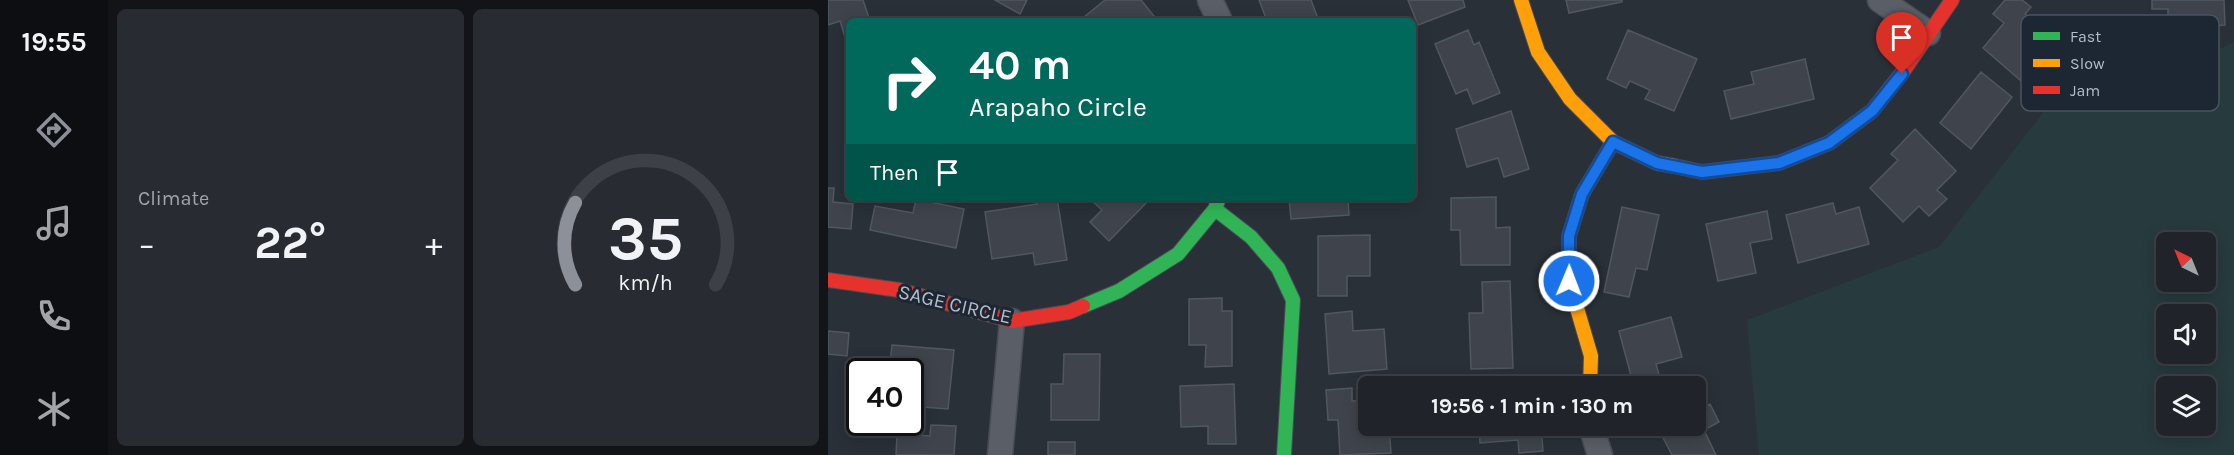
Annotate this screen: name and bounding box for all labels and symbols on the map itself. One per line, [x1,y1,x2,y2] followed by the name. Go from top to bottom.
[1876,12,1927,74] pin
[2021,15,2219,111] legend
[2070,27,2101,46] text: Fast
[2070,54,2105,73] text: Slow
[2070,81,2100,100] text: Jam
[2156,232,2216,292] north arrow
[1537,249,1601,313] position arrow
[896,280,1014,329] street label: SAGE CIRCLE
[846,358,924,436] speed limit sign: 40

